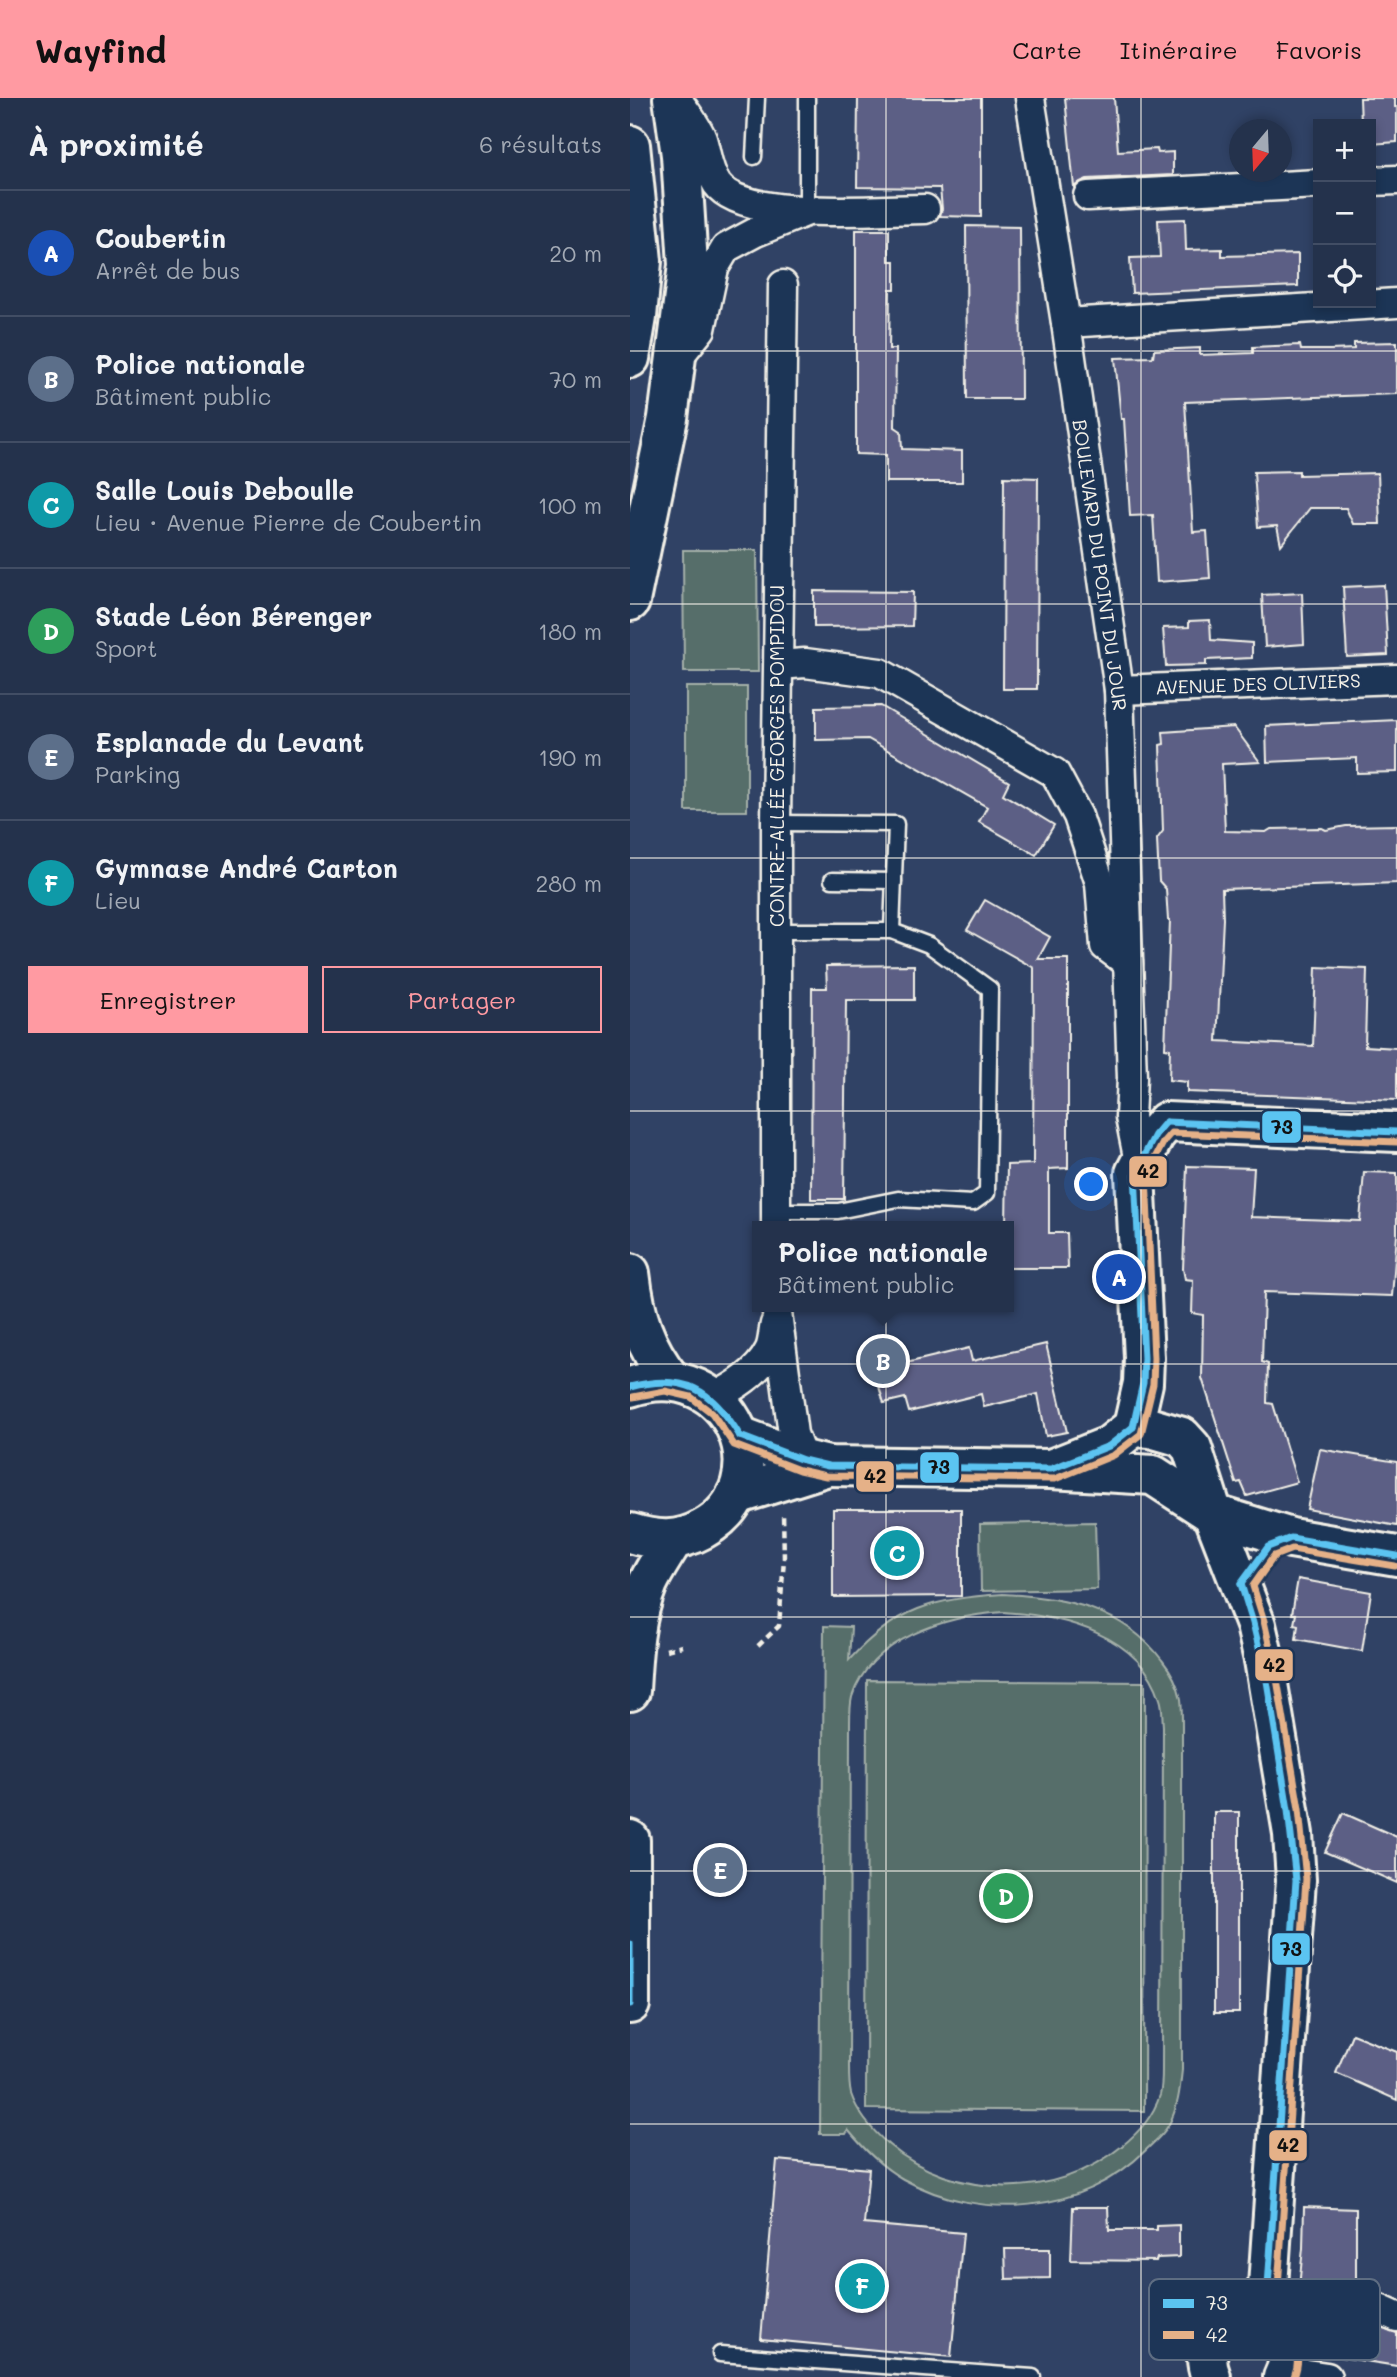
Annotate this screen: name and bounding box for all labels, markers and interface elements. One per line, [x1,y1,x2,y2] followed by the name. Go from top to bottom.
[35,28,166,71] text: Wayfind
[1012,34,1082,65] text: Carte
[1120,34,1238,65] text: Itinéraire
[1276,34,1362,65] text: Favoris
[1229,119,1292,182] north arrow
[1313,119,1376,308] map controls
[1313,119,1376,182] button: +
[28,124,204,164] text: À proximité
[479,129,602,159] text: 6 résultats
[1313,182,1376,245] button: −
[95,221,226,255] text: Coubertin
[43,238,59,268] text: A
[549,238,602,268] text: 20 m
[1313,245,1376,308] button: locate
[95,255,240,285] text: Arrêt de bus
[95,347,305,381] text: Police nationale
[43,364,59,394] text: B
[549,364,602,394] text: 70 m
[95,381,271,411] text: Bâtiment public
[1068,418,1133,712] street label: BOULEVARD DU POINT DU JOUR
[95,473,354,507] text: Salle Louis Deboulle
[42,490,60,520] text: C
[538,490,602,520] text: 100 m
[95,507,482,537] text: Lieu · Avenue Pierre de Coubertin
[764,585,789,927] street label: CONTRE-ALLÉE GEORGES POMPIDOU
[95,599,372,633] text: Stade Léon Bérenger
[43,616,59,646] text: D
[538,616,602,646] text: 180 m
[95,633,157,663] text: Sport
[1155,667,1361,700] street label: AVENUE DES OLIVIERS
[95,725,364,759] text: Esplanade du Levant
[44,742,58,772] text: E
[538,742,602,772] text: 190 m
[95,759,180,789] text: Parking
[95,851,398,885] text: Gymnase André Carton
[44,868,58,898] text: F
[535,868,602,898] text: 280 m
[95,885,141,915] text: Lieu
[28,966,308,1033] button: Enregistrer
[322,966,602,1033] button: Partager
[1261,1110,1302,1144] line badge: 73
[1271,1114,1293,1139] text: 73
[1128,1155,1168,1188] line badge: 42
[1137,1158,1159,1183] text: 42
[1074,1167,1108,1201] your location
[752,1221,1014,1312] popup
[778,1235,988,1269] text: Police nationale
[1096,1251,1142,1303] pin: A
[778,1269,954,1299] text: Bâtiment public
[860,1335,906,1387] pin: B
[919,1451,960,1484] line badge: 73
[928,1454,950,1479] text: 73
[855,1460,895,1493] line badge: 42
[864,1463,886,1488] text: 42
[874,1527,920,1579] pin: C
[1254,1648,1294,1682] line badge: 42
[1263,1652,1285,1677] text: 42
[697,1844,743,1896] pin: E
[983,1870,1029,1922] pin: D
[1271,1932,1311,1966] line badge: 73
[1280,1936,1302,1961] text: 73
[1268,2129,1308,2162] line badge: 42
[1277,2132,1299,2157] text: 42
[839,2260,885,2312] pin: F
[1149,2279,1380,2360] legend
[1206,2290,1228,2315] text: 73
[1206,2322,1228,2347] text: 42

